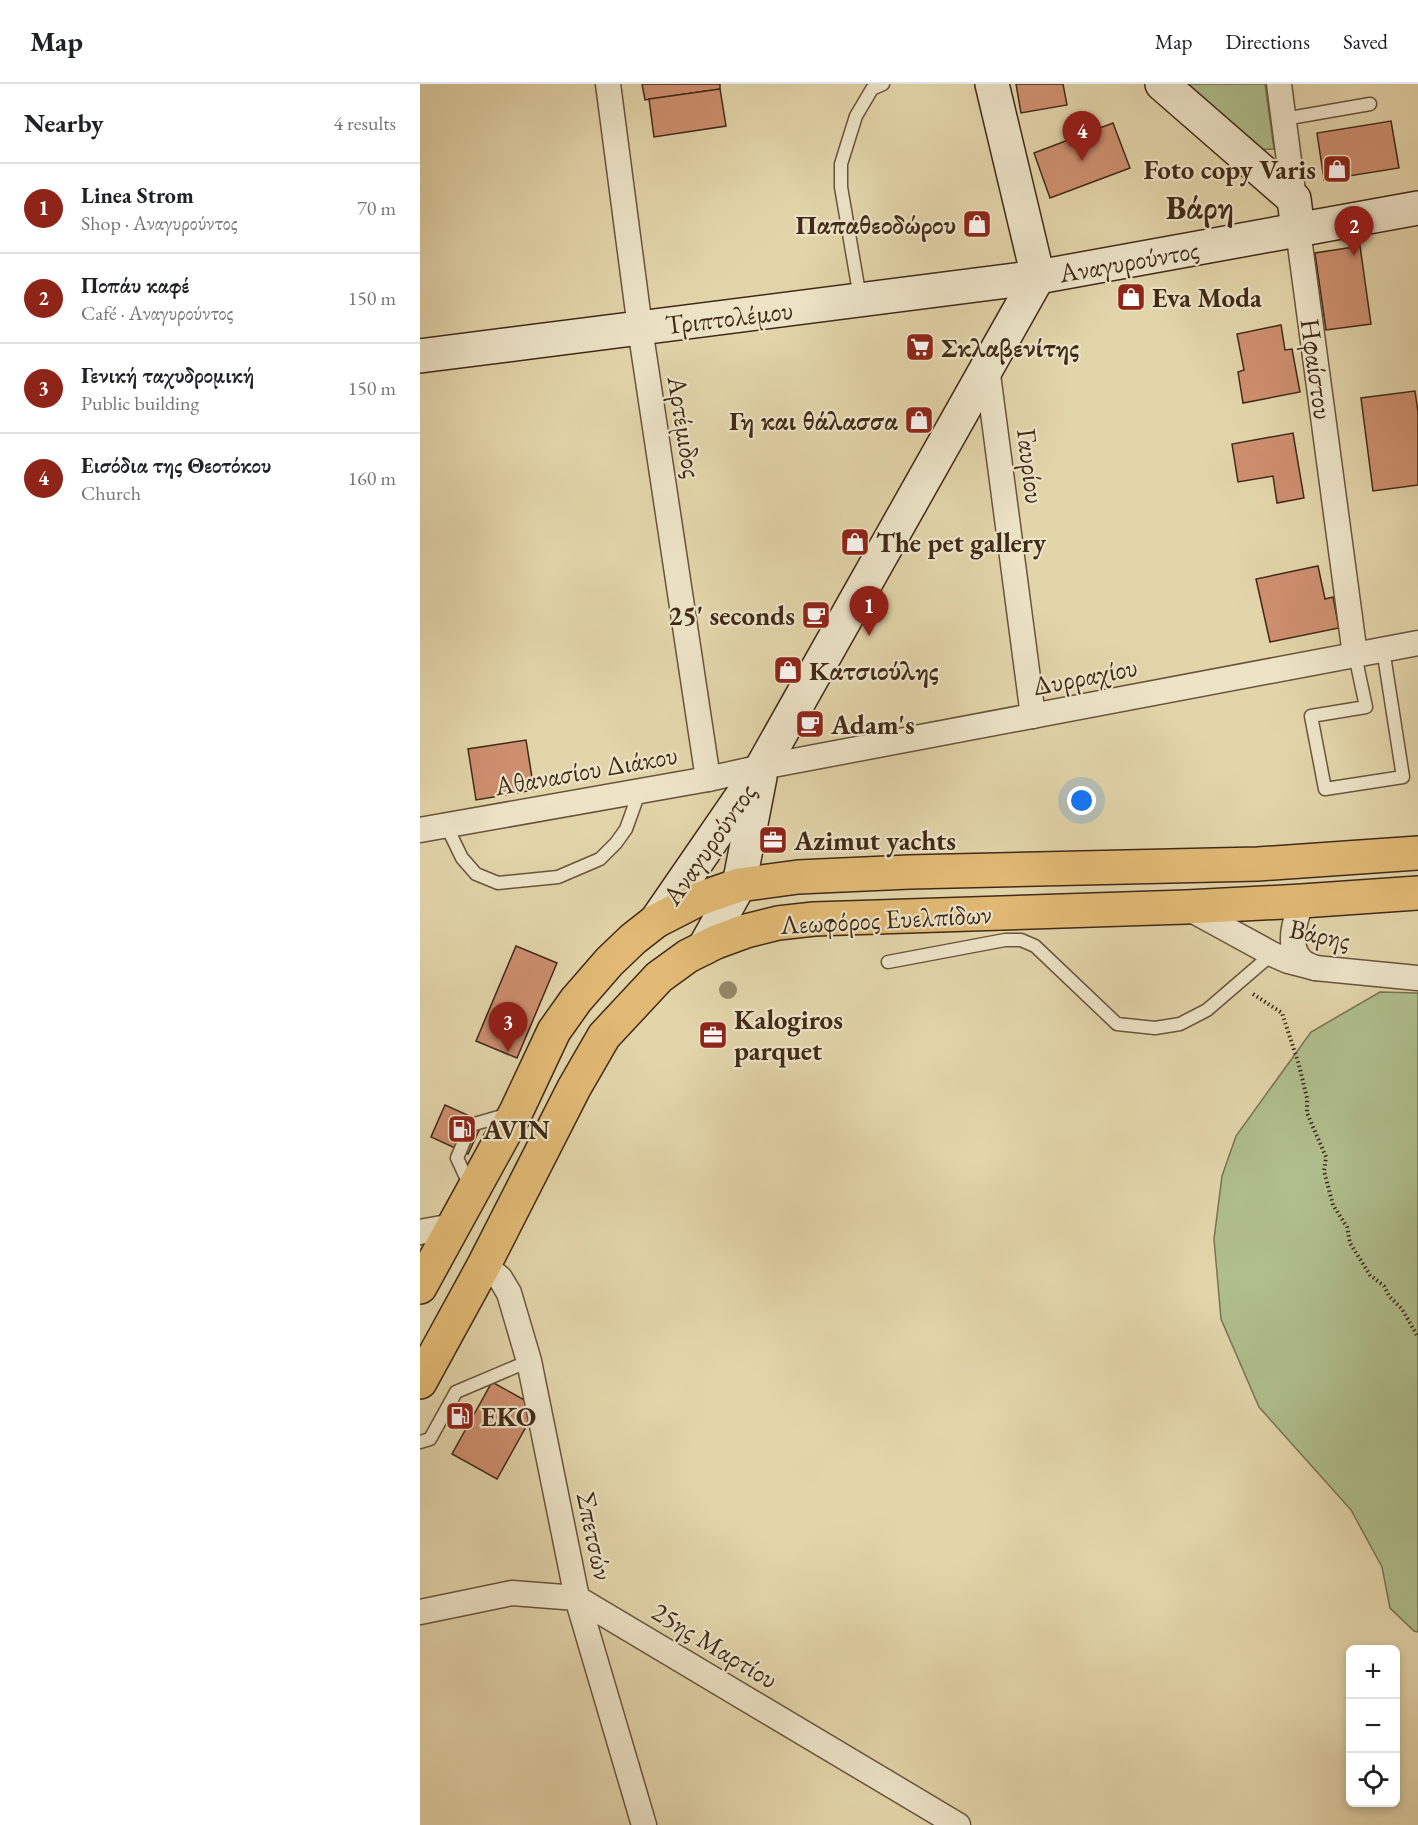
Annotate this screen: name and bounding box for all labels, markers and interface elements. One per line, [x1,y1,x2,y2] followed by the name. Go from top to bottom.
[30,23,83,59] text: Map
[1155,28,1192,55] text: Map
[1225,28,1310,55] text: Directions
[1343,28,1388,55] text: Saved
[24,106,104,140] text: Nearby
[333,110,396,136] text: 4 results
[1062,112,1102,161] pin: 4
[1143,152,1316,187] place label: Foto copy Varis
[1321,153,1353,185] shop icon: Foto copy Varis
[81,181,194,210] text: Linea Strom
[1166,186,1234,229] district label: Βάρη
[38,195,49,221] text: 1
[357,195,396,221] text: 70 m
[1334,206,1374,256] pin: 2
[795,207,956,242] place label: Παπαθεοδώρου
[961,208,993,240] shop icon: Παπαθεοδώρου
[81,210,238,236] text: Shop · Αναγυρούντος
[1055,231,1202,291] street label: Αναγυρούντος
[81,271,189,300] text: Ποπάυ καφέ
[1152,280,1262,315] place label: Eva Moda
[1115,281,1147,313] shop icon: Eva Moda
[38,285,49,311] text: 2
[348,285,396,311] text: 150 m
[663,292,795,342] street label: Τριπτολέμου
[81,300,234,326] text: Café · Αναγυρούντος
[1293,316,1341,422] street label: Ηφαίστου
[941,330,1079,365] place label: Σκλαβενίτης
[904,331,936,363] supermarket icon: Σκλαβενίτης
[81,361,254,390] text: Γενική ταχυδρομική
[660,373,710,480] street label: Αρτέμιδος
[38,375,49,401] text: 3
[348,375,396,401] text: 150 m
[81,390,199,416] text: Public building
[729,403,898,438] place label: Γη και θάλασσα
[903,404,935,436] shop icon: Γη και θάλασσα
[1009,426,1053,506] street label: Γαυρίου
[81,451,271,480] text: Εισόδια της Θεοτόκου
[38,465,49,491] text: 4
[348,465,396,491] text: 160 m
[81,480,141,506] text: Church
[876,525,1047,560] place label: The pet gallery
[839,526,871,558] shop icon: The pet gallery
[850,586,888,636] pin: 1
[668,598,795,633] place label: 25' seconds
[800,599,832,631] cafe icon: 25' seconds
[1030,649,1140,703] street label: Δυρραχίου
[809,653,939,688] place label: Κατσιούλης
[772,654,804,686] shop icon: Κατσιούλης
[830,707,915,742] place label: Adam's
[794,708,826,740] cafe icon: Adam's
[491,737,680,803] street label: Αθανασίου Διάκου
[654,776,764,913] street label: Αναγυρούντος
[1067,786,1096,815] your location
[793,823,956,858] place label: Azimut yachts
[757,824,789,856] office icon: Azimut yachts
[778,896,993,942] street label: Λεωφόρος Ευελπίδων
[1286,911,1354,957] street label: Βάρης
[488,1002,527,1052] pin: 3
[734,1002,843,1068] place label: Kalogiros parquet
[697,1019,729,1051] office icon: Kalogiros parquet
[482,1112,550,1147] place label: AVIN
[446,1113,478,1145] fuel station icon: AVIN
[481,1399,536,1434] place label: EKO
[444,1400,476,1432] fuel station icon: EKO
[569,1489,621,1583] street label: Σπετσών
[646,1594,784,1696] street label: 25ης Μαρτίου
[1346,1645,1400,1807] map controls
[1346,1645,1400,1699] button: +
[1346,1699,1400,1753] button: −
[1346,1753,1400,1807] button: locate

